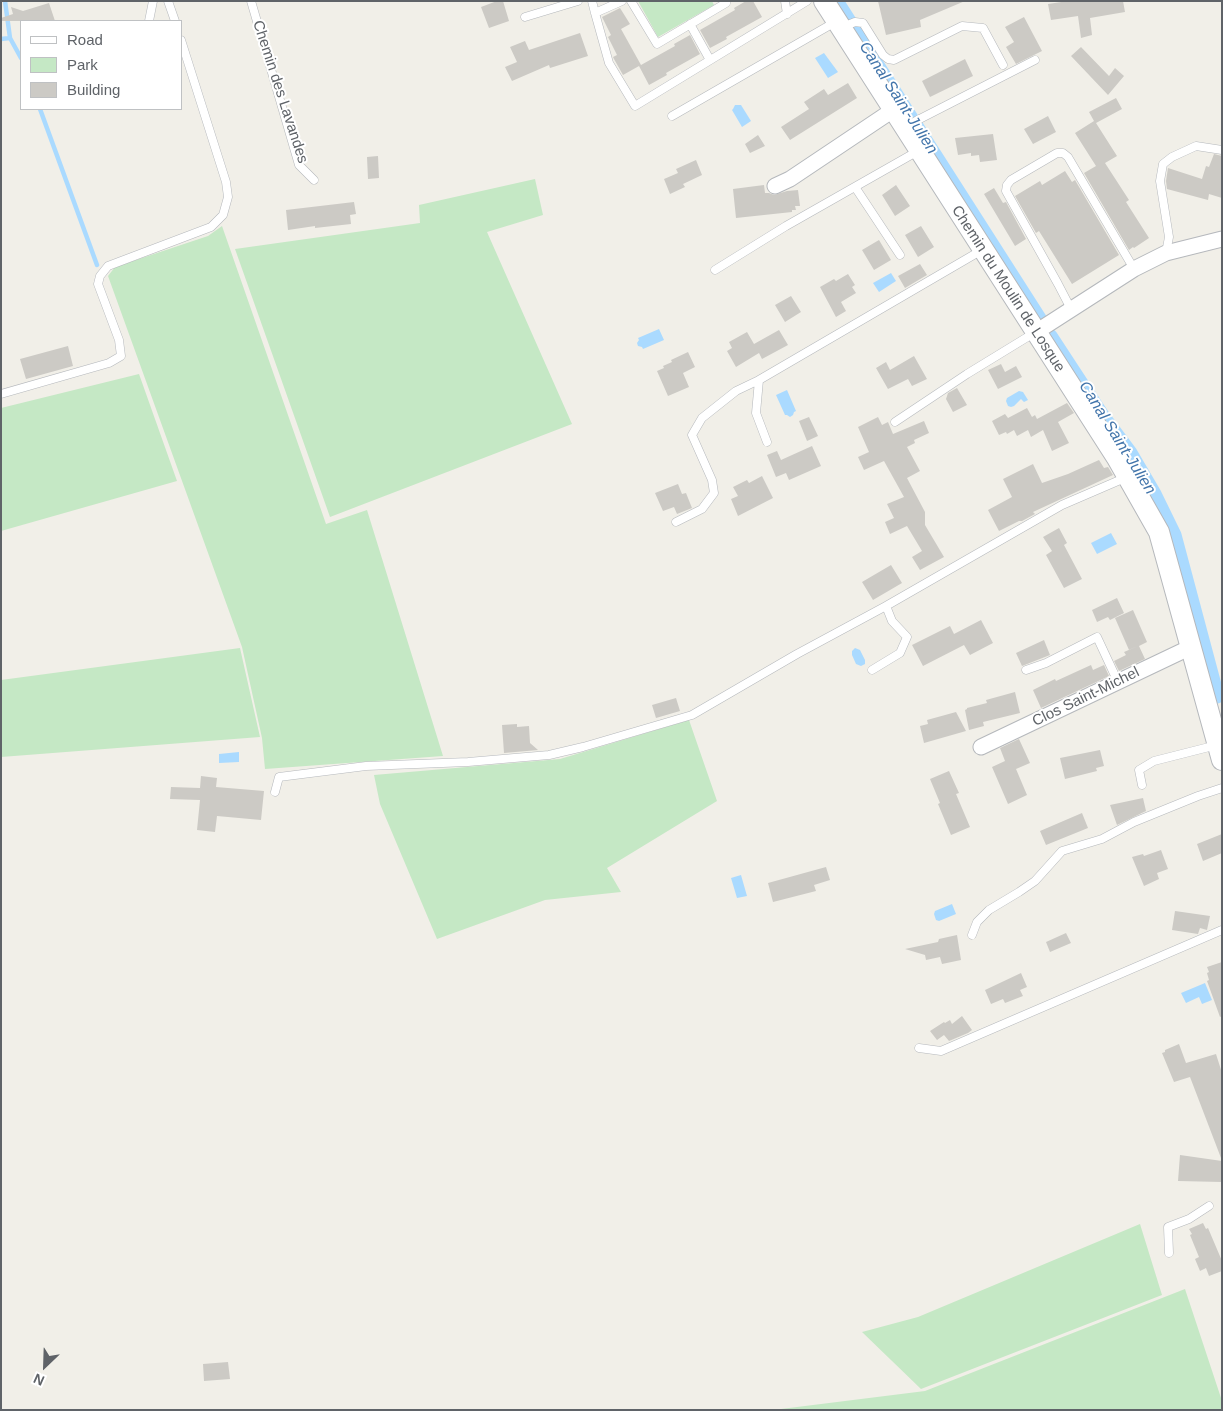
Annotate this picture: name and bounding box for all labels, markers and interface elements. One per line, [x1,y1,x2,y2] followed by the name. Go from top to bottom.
[248,18,312,166] street label: Chemin des Lavandes
[20,20,182,110] legend
[67,31,103,48] text: Road
[855,38,941,158] water label: Canal Saint-Julien
[67,56,98,73] text: Park
[67,81,120,98] text: Building
[947,202,1069,376] street label: Chemin du Moulin de Losque
[1074,378,1160,498] water label: Canal Saint-Julien
[1030,663,1142,731] street label: Clos Saint-Michel
[20,1341,70,1391] north arrow
[31,1370,47,1389] text: N

